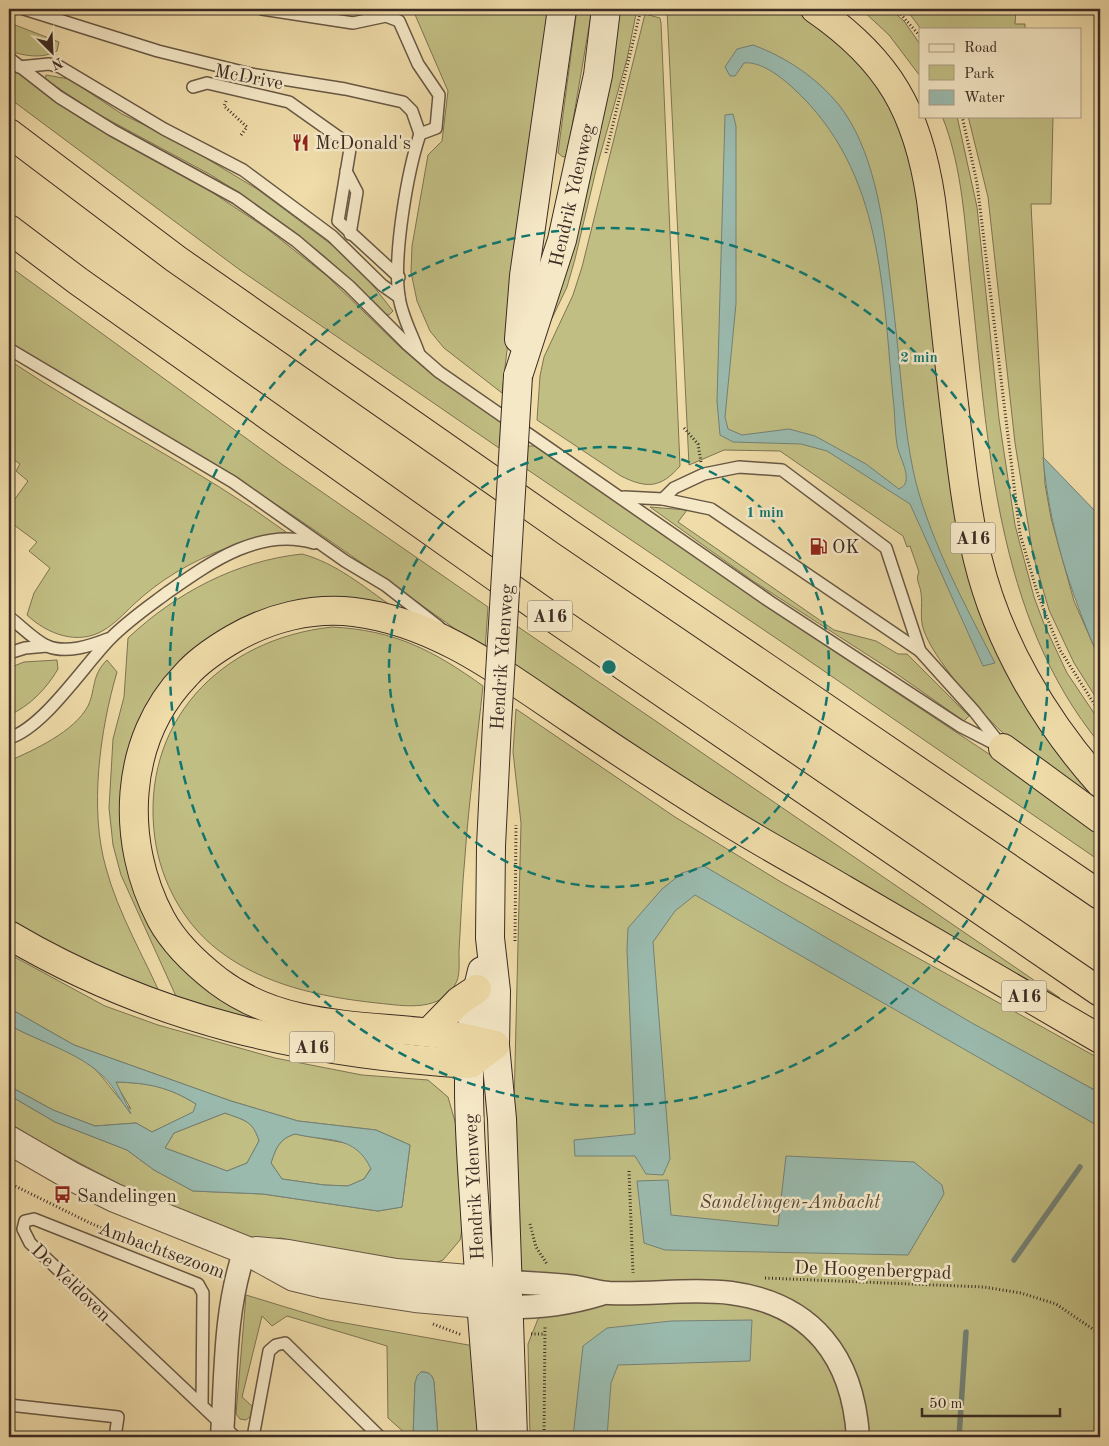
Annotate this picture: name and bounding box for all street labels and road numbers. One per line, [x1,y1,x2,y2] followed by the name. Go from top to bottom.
[212,62,285,94] street label: McDrive
[548,121,599,269] street label: Hendrik Ydenweg
[950,522,996,554] road number: A16
[489,583,518,731] street label: Hendrik Ydenweg
[528,600,572,632] road number: A16
[1002,980,1046,1011] road number: A16
[290,1032,334,1062] road number: A16
[462,1113,489,1260] street label: Hendrik Ydenweg
[95,1220,227,1283] street label: Ambachtsezoom
[27,1241,114,1326] street label: De Veldoven
[794,1259,952,1284] street label: De Hoogenbergpad

